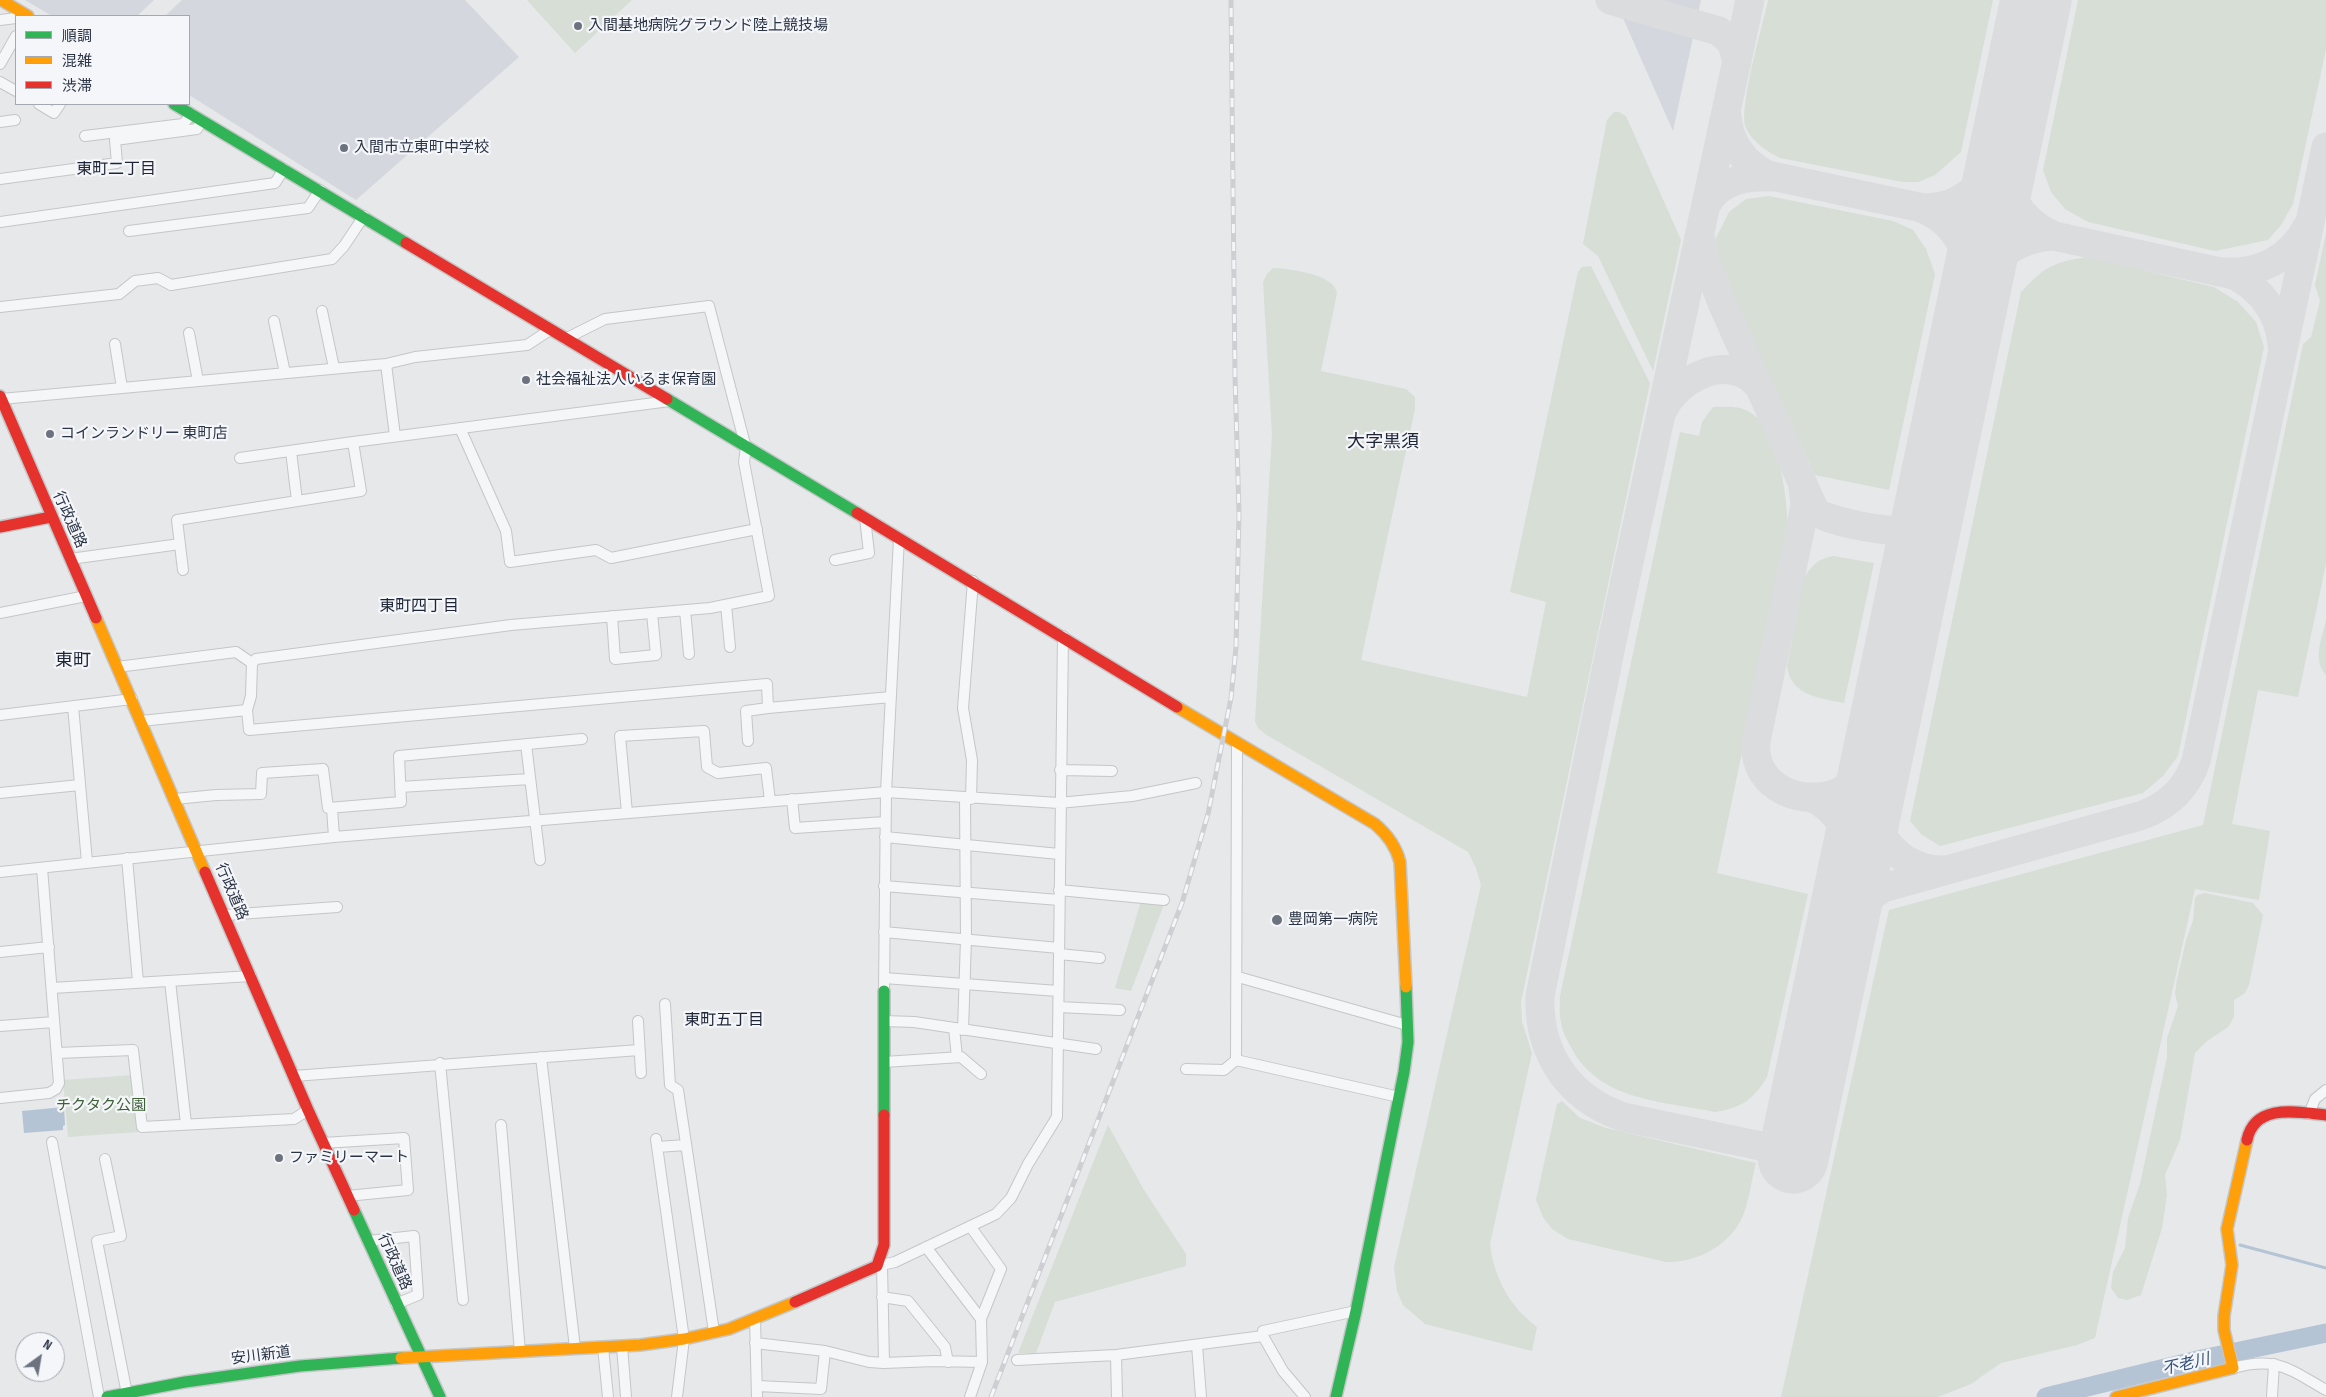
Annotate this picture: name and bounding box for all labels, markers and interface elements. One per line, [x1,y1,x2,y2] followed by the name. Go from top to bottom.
[15,15,190,105] legend
[588,17,828,35] place label: 入間基地病院グラウンド陸上競技場
[572,20,584,32] marker: 入間基地病院グラウンド陸上競技場
[62,27,92,46] text: 順調
[62,52,92,71] text: 混雑
[62,77,92,96] text: 渋滞
[354,139,489,157] place label: 入間市立東町中学校
[338,142,350,154] marker: 入間市立東町中学校
[76,160,156,180] district label: 東町二丁目
[536,371,716,389] place label: 社会福祉法人いるま保育園
[520,374,532,386] marker: 社会福祉法人いるま保育園
[60,425,227,443] place label: コインランドリー 東町店
[44,428,56,440] marker: コインランドリー 東町店
[1347,431,1419,453] district label: 大字黒須
[49,489,89,551] street label: 行政道路
[379,597,459,617] district label: 東町四丁目
[55,650,91,672] district label: 東町
[211,861,251,923] street label: 行政道路
[1288,911,1378,929] place label: 豊岡第一病院
[1270,913,1284,927] marker: 豊岡第一病院
[684,1011,764,1031] district label: 東町五丁目
[56,1097,146,1115] park label: チクタク公園
[289,1149,409,1167] place label: ファミリーマート
[273,1152,285,1164] marker: ファミリーマート
[374,1231,414,1293] street label: 行政道路
[15,1332,65,1382] north arrow
[40,1336,55,1354] text: N
[230,1343,292,1369] street label: 安川新道
[2160,1350,2212,1380] water label: 不老川

